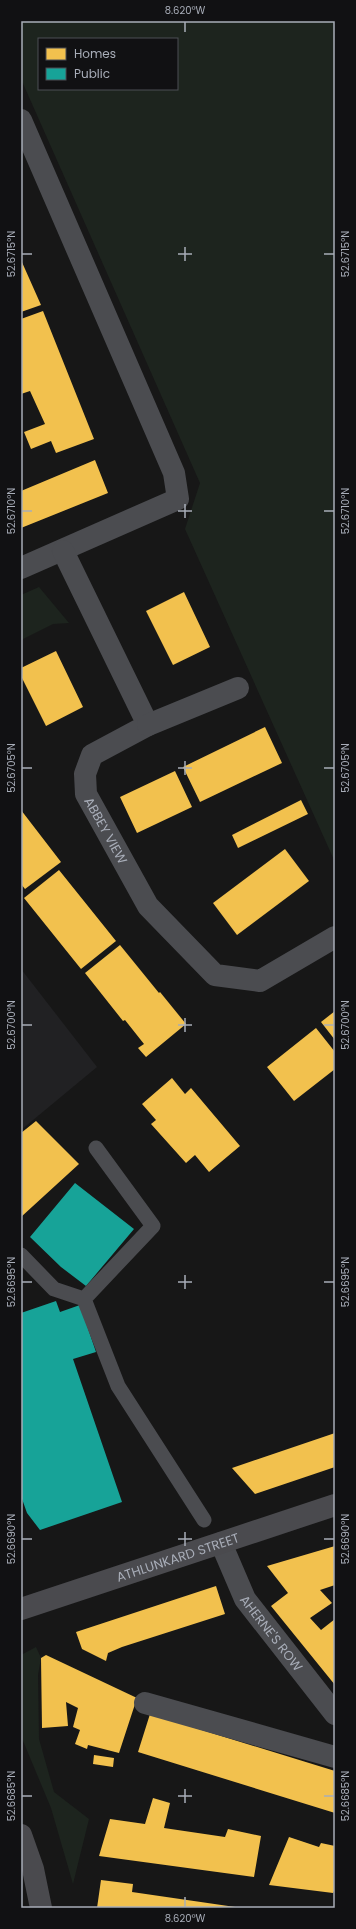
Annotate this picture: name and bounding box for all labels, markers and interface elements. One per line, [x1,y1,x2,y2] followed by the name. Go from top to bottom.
[165,3,206,18] text: 8.620°W
[38,38,178,90] legend
[74,45,116,62] text: Homes
[74,65,110,82] text: Public
[4,231,19,277] text: 52.6715°N
[338,231,353,277] text: 52.6715°N
[4,488,19,534] text: 52.6710°N
[338,488,353,534] text: 52.6710°N
[4,743,19,793] text: 52.6705°N
[338,743,353,793] text: 52.6705°N
[79,794,132,868] street label: ABBEY VIEW
[4,1000,19,1050] text: 52.6700°N
[338,1000,353,1050] text: 52.6700°N
[4,1257,19,1307] text: 52.6695°N
[338,1257,353,1307] text: 52.6695°N
[4,1514,19,1564] text: 52.6690°N
[338,1514,353,1564] text: 52.6690°N
[114,1528,242,1587] street label: ATHLUNKARD STREET
[235,1591,307,1676] street label: AHERNE'S ROW
[4,1771,19,1821] text: 52.6685°N
[338,1771,353,1821] text: 52.6685°N
[165,1911,206,1926] text: 8.620°W

